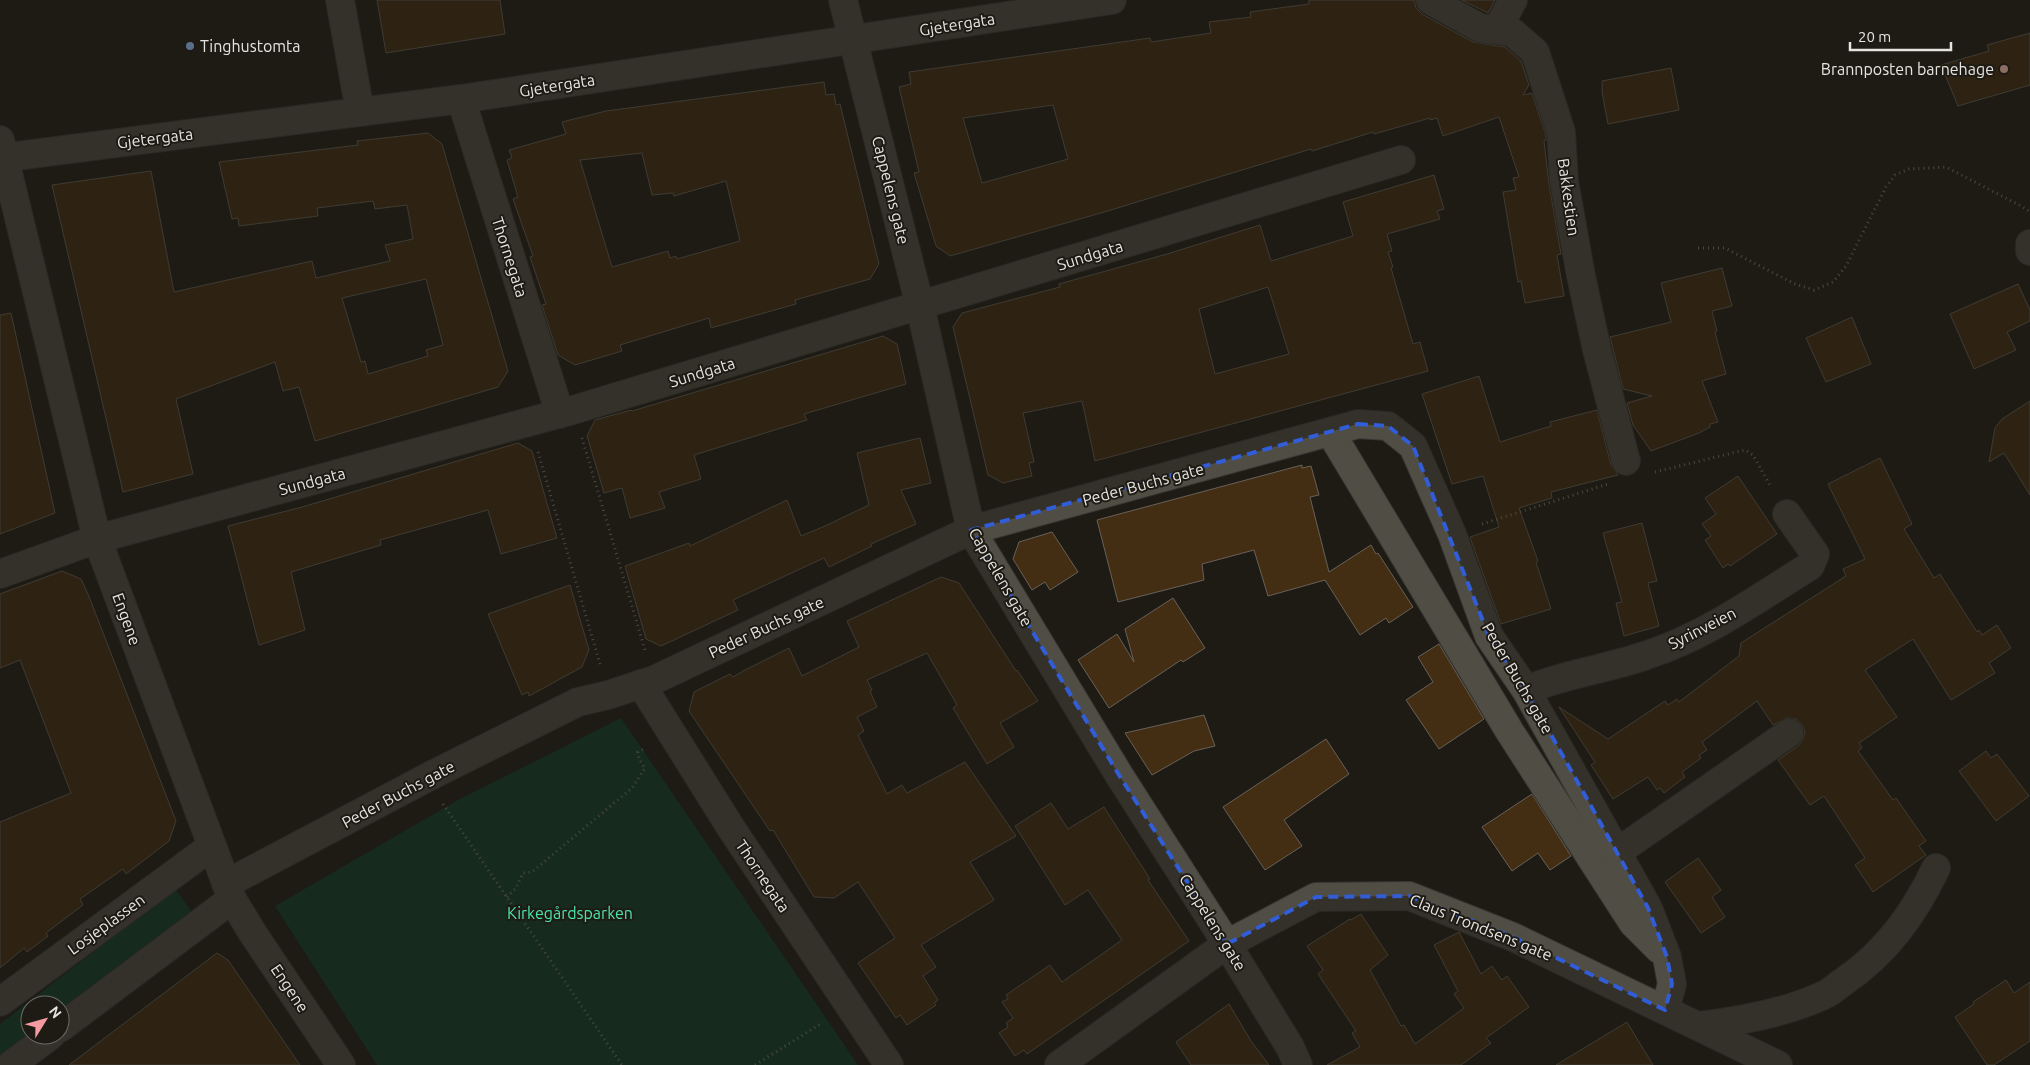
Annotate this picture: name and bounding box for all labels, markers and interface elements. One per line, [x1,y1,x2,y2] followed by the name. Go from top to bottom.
[918,9,996,39] street label: Gjetergata
[1850,20,1951,52] scale bar
[1858,28,1891,45] text: 20 m
[200,37,301,55] place label: Tinghustomta
[184,40,196,52] marker: Tinghustomta
[1821,60,1994,78] place label: Brannposten barnehage
[1998,63,2010,75] marker: Brannposten barnehage
[518,70,596,100] street label: Gjetergata
[116,124,194,152] street label: Gjetergata
[869,134,913,246] street label: Cappelens gate
[1555,157,1583,237] street label: Bakkestien
[489,215,531,299] street label: Thornegata
[1055,236,1125,274] street label: Sundgata
[667,353,737,391] street label: Sundgata
[1080,459,1206,509] street label: Peder Buchs gate
[277,464,347,498] street label: Sundgata
[965,524,1037,630] street label: Cappelens gate
[109,590,145,648] street label: Engene
[706,592,826,662] street label: Peder Buchs gate
[1665,603,1739,653] street label: Syrinveien
[1479,619,1557,737] street label: Peder Buchs gate
[339,757,457,831] street label: Peder Buchs gate
[732,836,794,916] street label: Thornegata
[1176,870,1250,974] street label: Cappelens gate
[64,890,148,958] street label: Losjeplassen
[1407,890,1555,964] street label: Claus Trondsens gate
[507,904,633,922] park label: Kirkegårdsparken
[267,961,313,1015] street label: Engene
[20,995,70,1045] north arrow
[46,1003,65,1021] text: N

